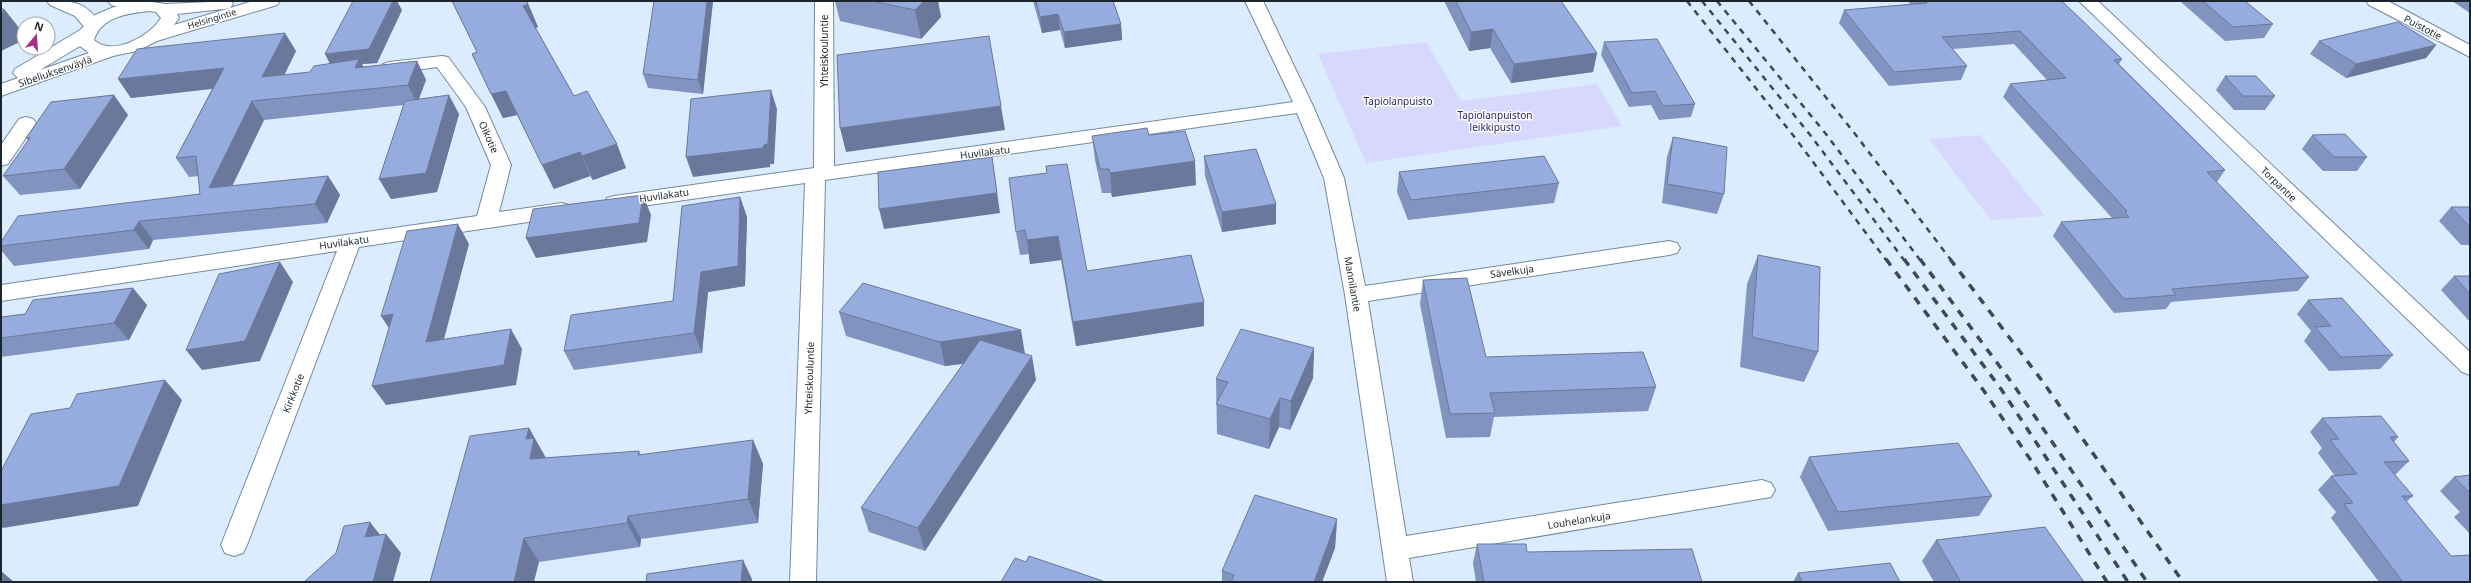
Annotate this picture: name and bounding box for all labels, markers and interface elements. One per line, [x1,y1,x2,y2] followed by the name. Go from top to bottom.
[186,5,238,32] street label: Helsingintie
[2402,11,2445,43] street label: Puistotie
[817,14,831,87] street label: Yhteiskouluntie
[16,16,56,56] north arrow
[33,17,46,35] text: N
[16,52,94,90] street label: Sibeliuksenväylä
[1364,94,1432,108] park label: Tapiolanpuisto
[1457,108,1533,134] park label: Tapiolanpuiston leikkipusto
[476,119,502,156] street label: Oikotie
[959,142,1011,162] street label: Huvilakatu
[2258,163,2300,205] street label: Torpantie
[638,185,690,205] street label: Huvilakatu
[318,232,370,252] street label: Huvilakatu
[1341,255,1365,313] street label: Mannilantie
[1489,261,1535,281] street label: Sävelkuja
[801,341,817,415] street label: Yhteiskouluntie
[279,371,307,415] street label: Kirkkotie
[1547,508,1611,532] street label: Louhelankuja

